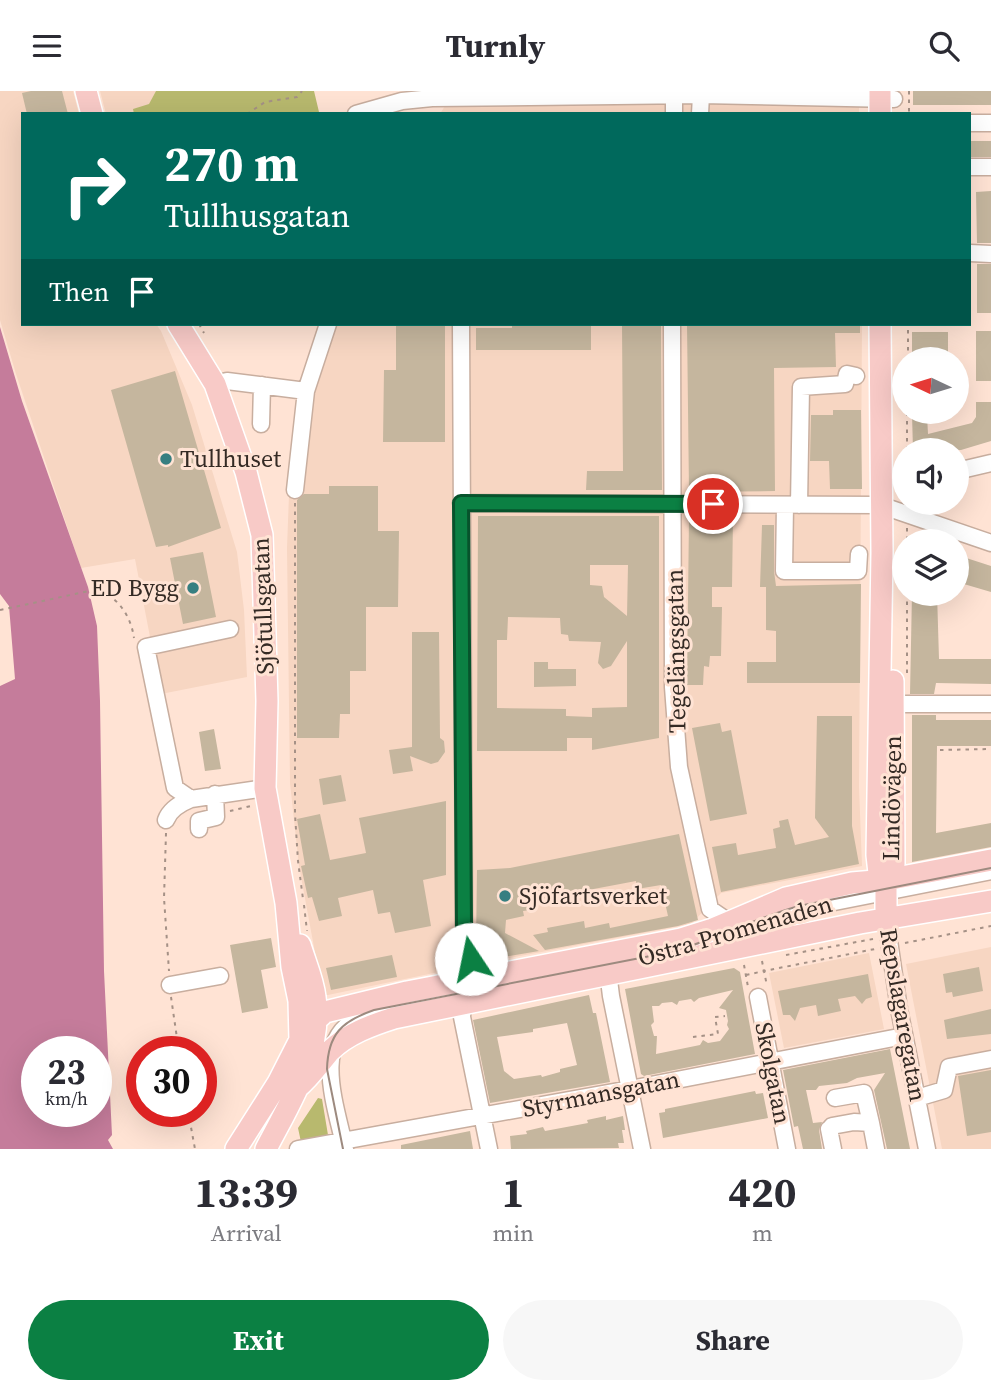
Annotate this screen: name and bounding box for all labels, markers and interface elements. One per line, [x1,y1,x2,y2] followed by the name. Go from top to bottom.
[446,24,545,68] text: Turnly
[28,27,66,65] icon: menu
[925,27,963,65] icon: search
[164,130,299,197] text: 270 m
[49,140,140,231] icon: right
[164,194,350,238] text: Tullhusgatan
[123,273,161,311] icon: arrive
[49,274,109,310] text: Then
[892,347,970,423] north arrow
[892,347,969,606] map controls
[892,438,969,515] button: sound
[180,442,281,475] place label: Tullhuset
[158,451,174,467] marker: Tullhuset
[683,474,743,534] pin
[694,485,732,523] icon: arrive
[892,529,969,606] button: layers
[244,537,281,675] street label: Sjötullsgatan
[658,569,693,733] street label: Tegelängsgatan
[91,571,179,604] place label: ED Bygg
[185,580,201,596] marker: ED Bygg
[874,735,909,861] street label: Lindövägen
[519,879,667,912] place label: Sjöfartsverket
[634,887,836,974] street label: Östra Promenaden
[497,888,513,904] marker: Sjöfartsverket
[434,922,508,996] position arrow
[872,926,935,1104] street label: Repslagaregatan
[747,1019,800,1127] street label: Skolgatan
[126,1036,217,1127] speed limit sign: 30
[48,1048,85,1096] text: 23
[519,1062,682,1125] street label: Styrmansgatan
[45,1086,88,1111] text: km/h
[194,1163,298,1221] text: 13:39
[502,1163,525,1221] text: 1
[728,1163,797,1221] text: 420
[211,1217,282,1249] text: Arrival
[492,1217,534,1249] text: min
[752,1217,773,1249] text: m
[28,1300,489,1380] button: Exit
[503,1300,963,1380] button: Share

